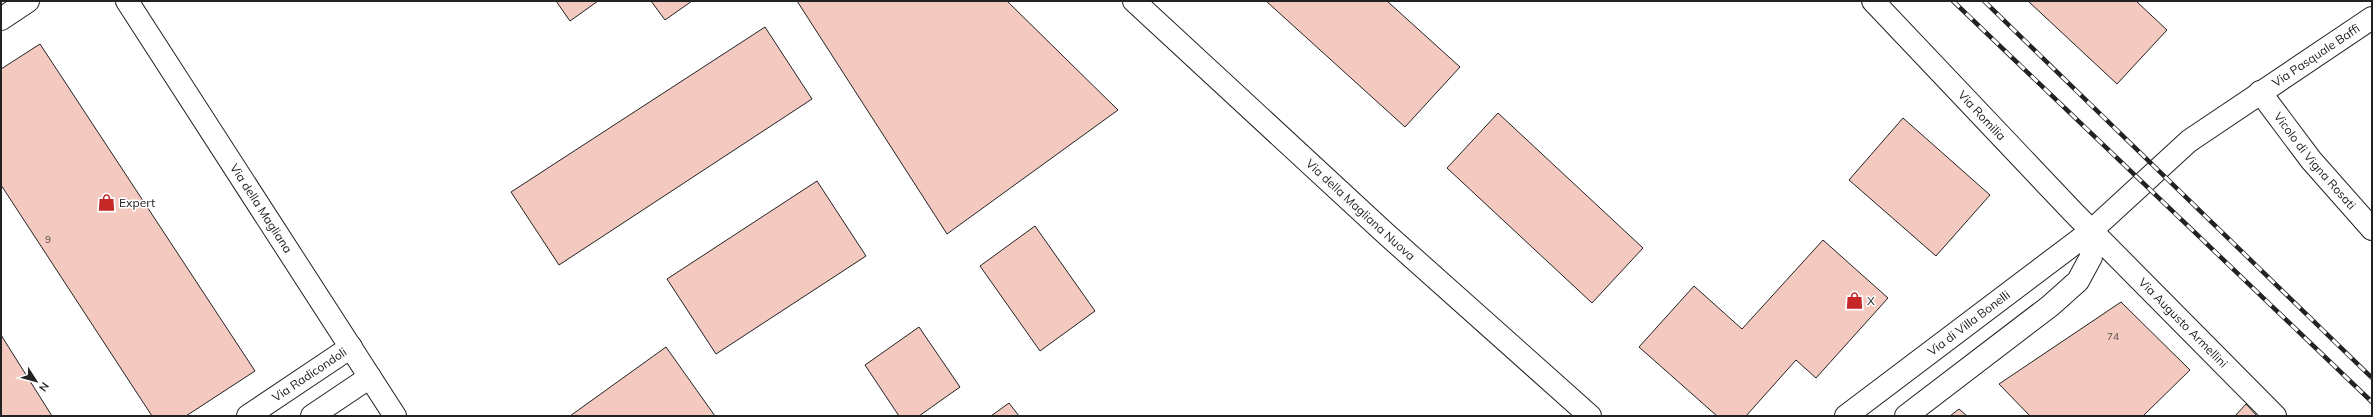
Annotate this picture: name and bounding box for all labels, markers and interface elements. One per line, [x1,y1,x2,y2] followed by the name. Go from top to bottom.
[2269,20,2362,90] street label: Via Pasquale Baffi
[1955,87,2009,143] street label: Via Romilia
[2271,109,2359,212] street label: Vicolo di Vigna Rosati
[1303,156,1418,263] street label: Via della Magliana Nuova
[227,161,296,256] street label: Via della Magliana
[96,193,116,213] shop icon: Expert
[119,195,155,210] place label: Expert
[45,233,51,246] house number: 9
[2136,275,2231,371] street label: Via Augusto Armellini
[1924,287,2013,359] street label: Via di Villa Bonelli
[1844,291,1864,311] shop icon: X
[1867,293,1875,308] place label: X
[2107,330,2119,343] house number: 74
[269,344,349,405] street label: Via Radicondoli
[16,361,56,401] north arrow
[36,379,52,394] text: N

